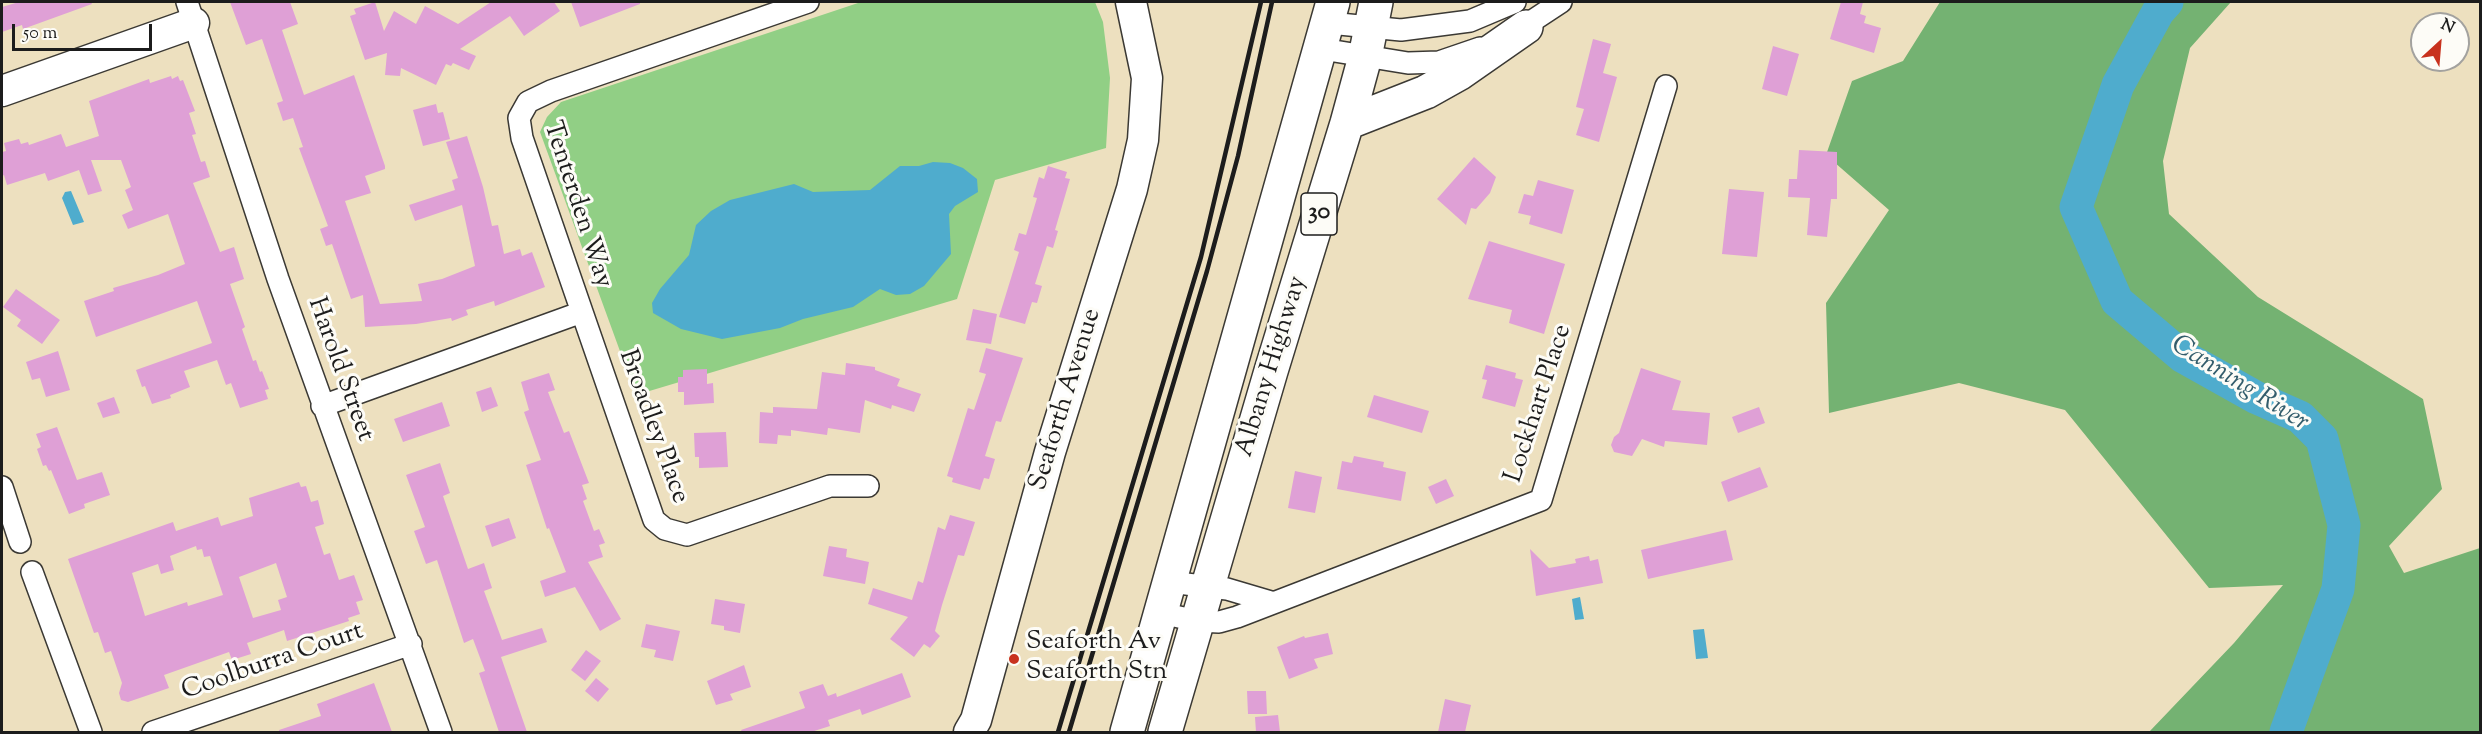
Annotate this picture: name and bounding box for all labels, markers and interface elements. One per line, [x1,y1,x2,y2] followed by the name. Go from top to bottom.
[15,12,154,50] scale bar
[2410,12,2470,72] north arrow
[2436,14,2458,40] text: N
[23,21,57,47] text: 50 m
[534,118,618,292] street label: Tenterden Way
[1301,193,1337,235] road number: 30
[1231,273,1315,461] street label: Albany Highway
[299,294,379,446] street label: Harold Street
[1025,305,1109,495] street label: Seaforth Avenue
[1500,321,1580,487] street label: Lockhart Place
[2164,330,2314,440] water label: Canning River
[610,346,694,508] street label: Broadley Place
[178,617,368,709] street label: Coolburra Court
[1026,628,1167,690] place label: Seaforth Av Seaforth Stn
[1007,652,1021,666] marker: Seaforth Av Seaforth Stn

